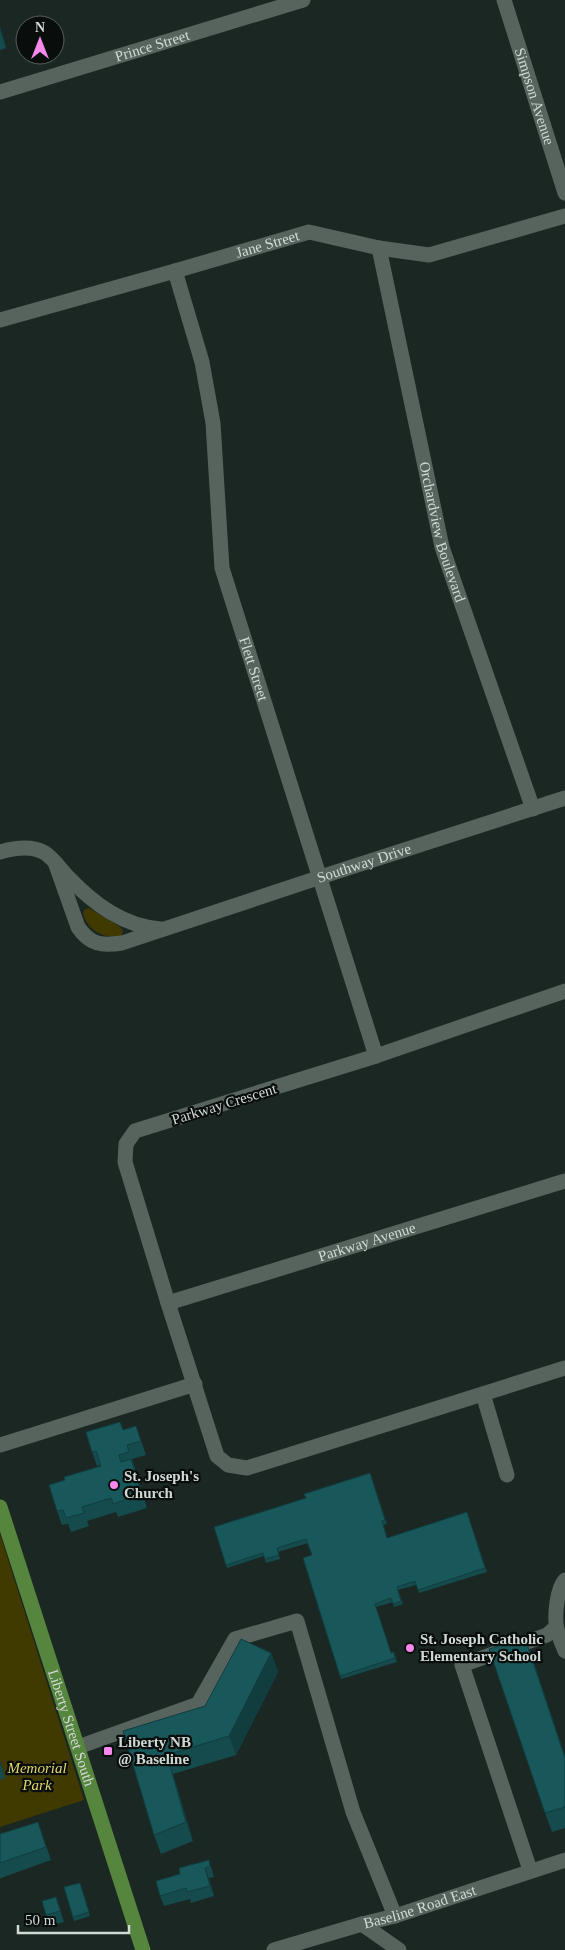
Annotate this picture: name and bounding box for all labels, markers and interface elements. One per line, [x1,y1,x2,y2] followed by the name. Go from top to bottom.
[15,15,65,65] north arrow
[35,20,45,35] text: N
[113,27,192,65] street label: Prince Street
[512,46,557,147] street label: Simpson Avenue
[234,227,302,261] street label: Jane Street
[416,460,469,605] street label: Orchardview Boulevard
[236,635,272,704] street label: Flett Street
[315,840,413,886] street label: Southway Drive
[170,1080,279,1128] street label: Parkway Crescent
[316,1219,418,1264] street label: Parkway Avenue
[124,1468,199,1501] place label: St. Joseph's Church
[108,1479,120,1491] marker: St. Joseph's Church
[420,1631,543,1664] place label: St. Joseph Catholic Elementary School
[404,1642,416,1654] marker: St. Joseph Catholic Elementary School
[45,1667,98,1789] street label: Liberty Street South
[118,1734,191,1767] place label: Liberty NB @ Baseline
[102,1745,114,1757] marker: Liberty NB @ Baseline
[6,1760,67,1793] park label: Memorial Park
[362,1882,479,1931] street label: Baseline Road East
[18,1902,129,1934] scale bar
[25,1912,56,1928] text: 50 m

